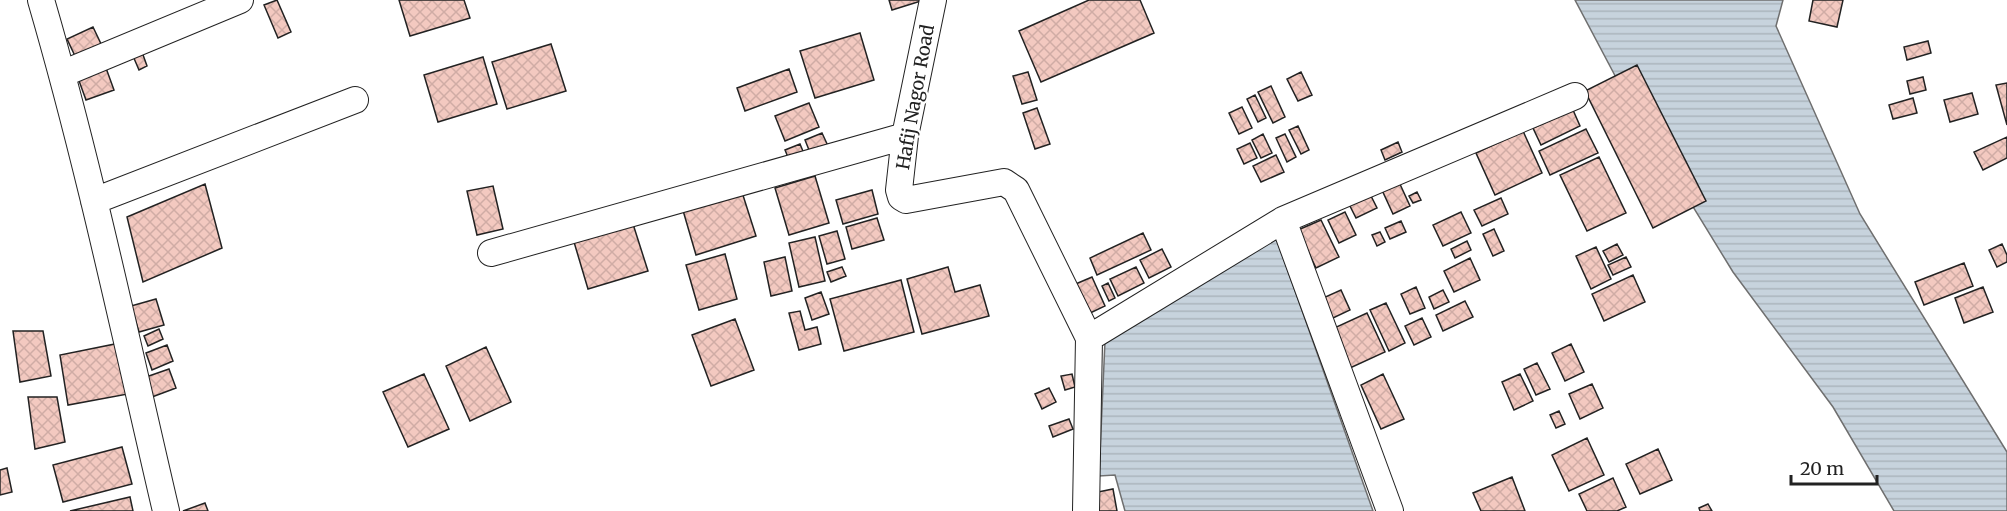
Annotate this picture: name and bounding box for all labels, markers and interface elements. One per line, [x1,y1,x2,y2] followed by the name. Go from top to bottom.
[891,22,939,171] street label: Hafij Nagor Road
[1791,448,1876,486] scale bar
[1800,457,1844,480] text: 20 m

